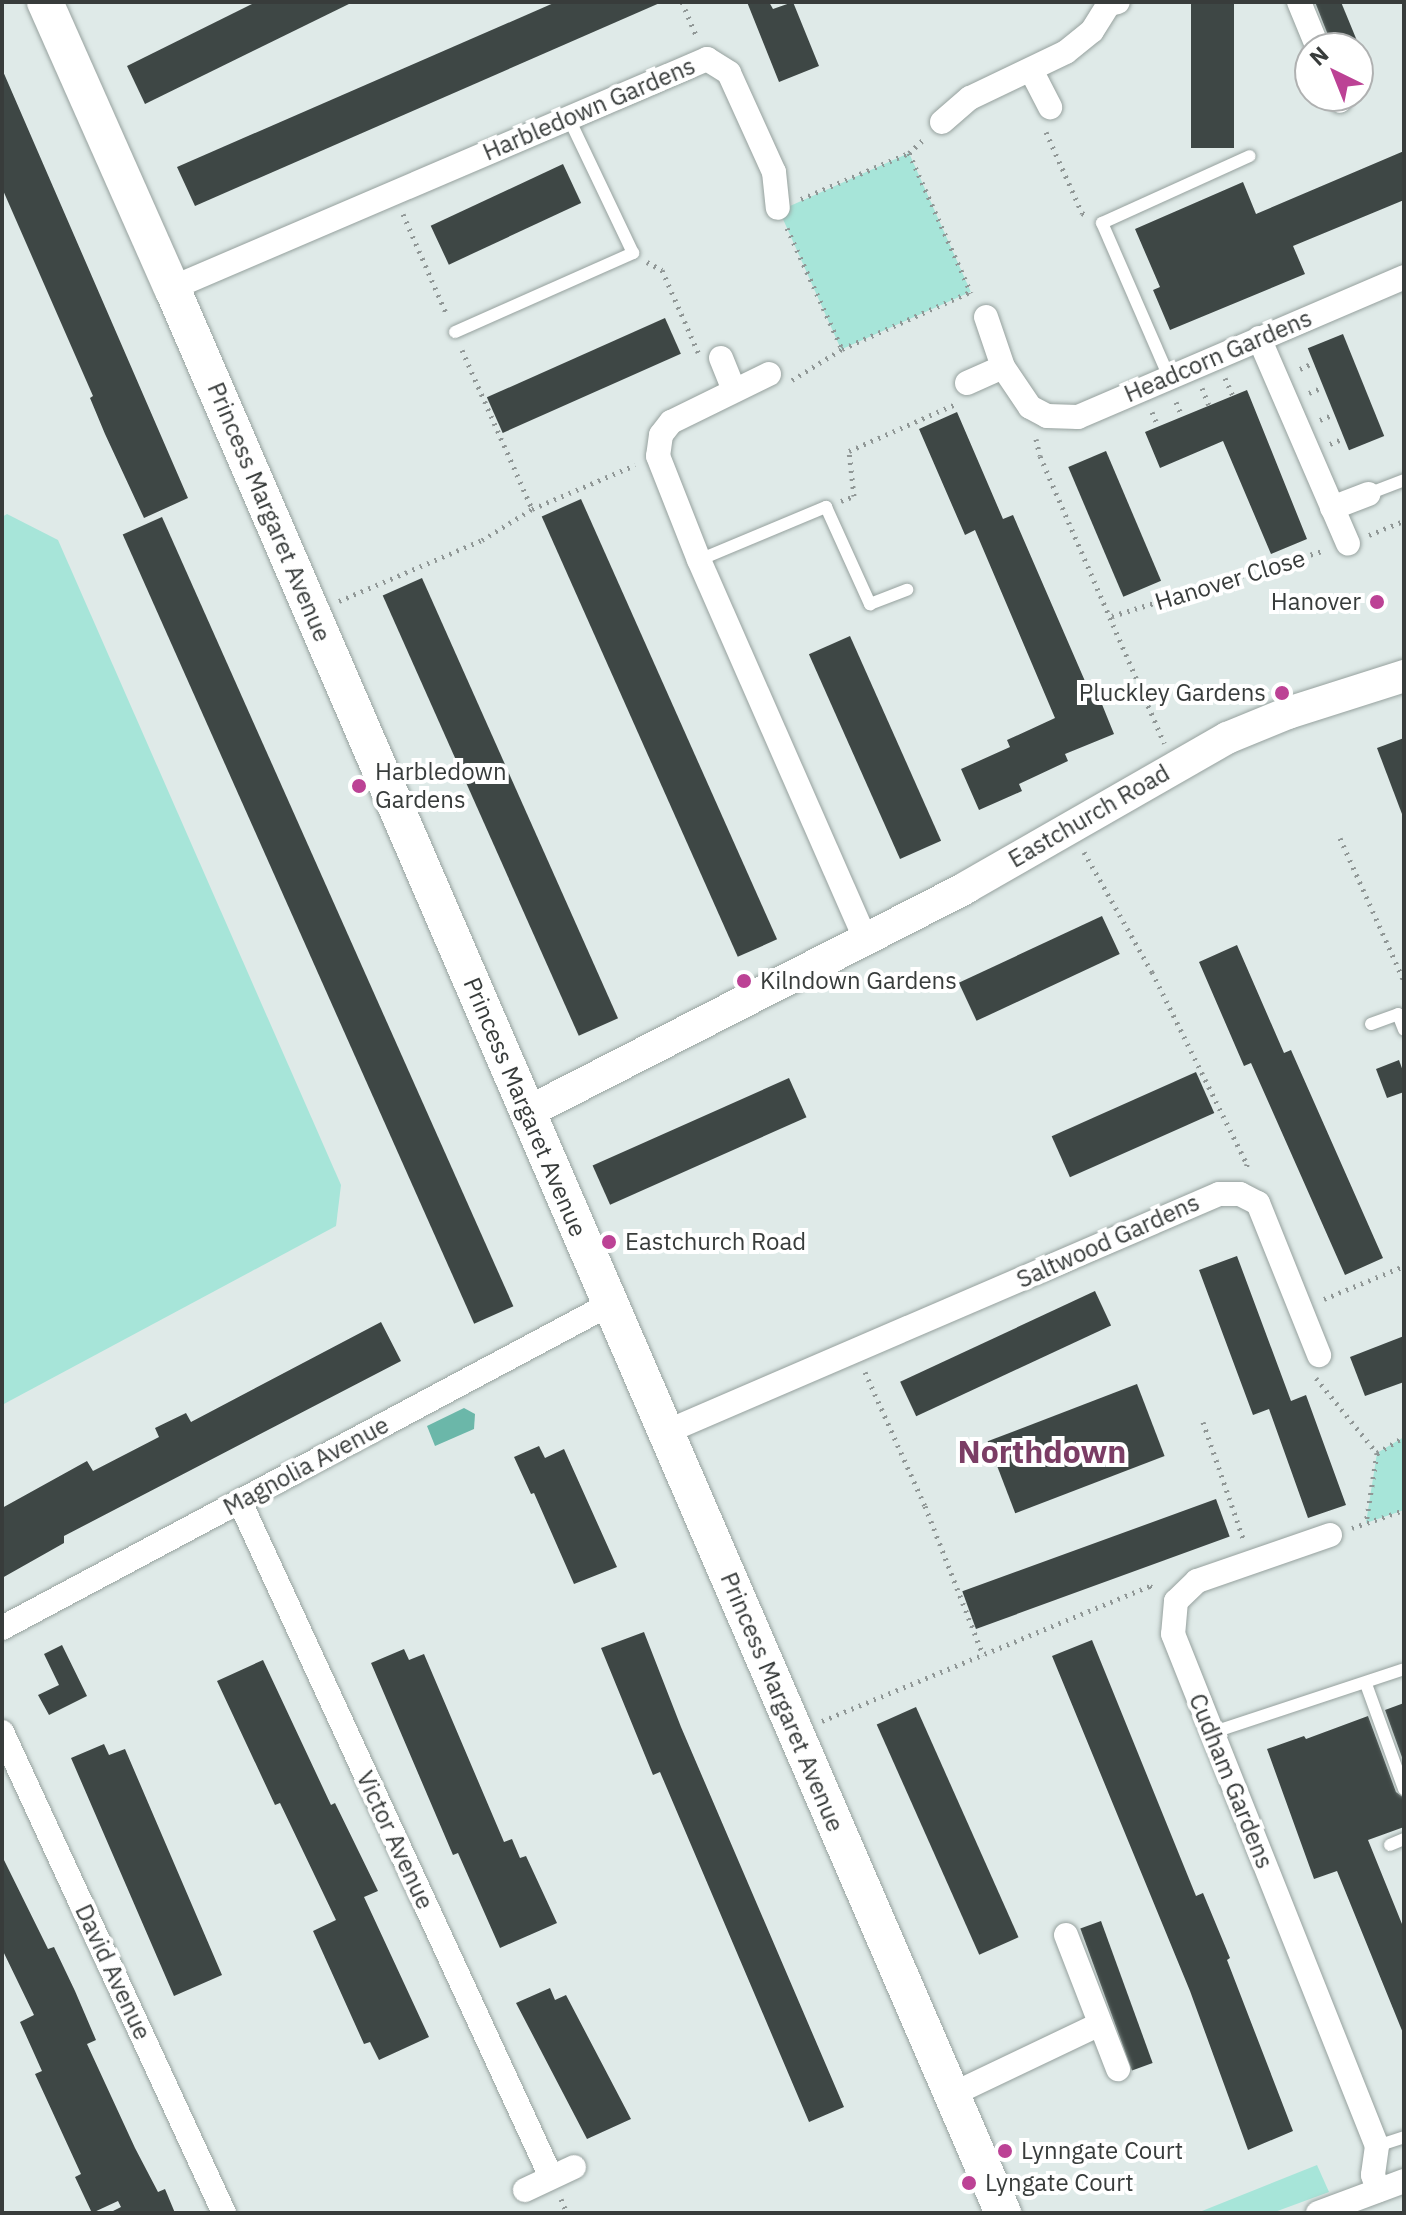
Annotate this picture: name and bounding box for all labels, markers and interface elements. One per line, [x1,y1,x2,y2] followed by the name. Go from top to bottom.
[1294,32,1374,112] north arrow
[1303,40,1334,72] text: N
[479,51,699,167] street label: Harbledown Gardens
[1120,303,1316,409] street label: Headcorn Gardens
[201,378,337,646] street label: Princess Margaret Avenue
[1151,543,1309,617] street label: Hanover Close
[1271,588,1361,616] place label: Hanover
[1368,593,1386,611] marker: Hanover
[1079,679,1266,707] place label: Pluckley Gardens
[1273,684,1291,702] marker: Pluckley Gardens
[375,758,507,814] place label: Harbledown Gardens
[1003,758,1175,874] street label: Eastchurch Road
[350,777,368,795] marker: Harbledown Gardens
[760,967,957,995] place label: Kilndown Gardens
[735,972,753,990] marker: Kilndown Gardens
[457,973,593,1241] street label: Princess Margaret Avenue
[1012,1188,1204,1294] street label: Saltwood Gardens
[625,1228,806,1256] place label: Eastchurch Road
[600,1233,618,1251] marker: Eastchurch Road
[218,1410,394,1522] street label: Magnolia Avenue
[958,1432,1126,1470] district label: Northdown
[714,1568,850,1836] street label: Princess Margaret Avenue
[1183,1689,1279,1873] street label: Cudham Gardens
[350,1766,440,1914] street label: Victor Avenue
[69,1900,157,2044] street label: David Avenue
[1021,2137,1183,2165] place label: Lynngate Court
[996,2142,1014,2160] marker: Lynngate Court
[985,2169,1134,2197] place label: Lyngate Court
[960,2174,978,2192] marker: Lyngate Court

